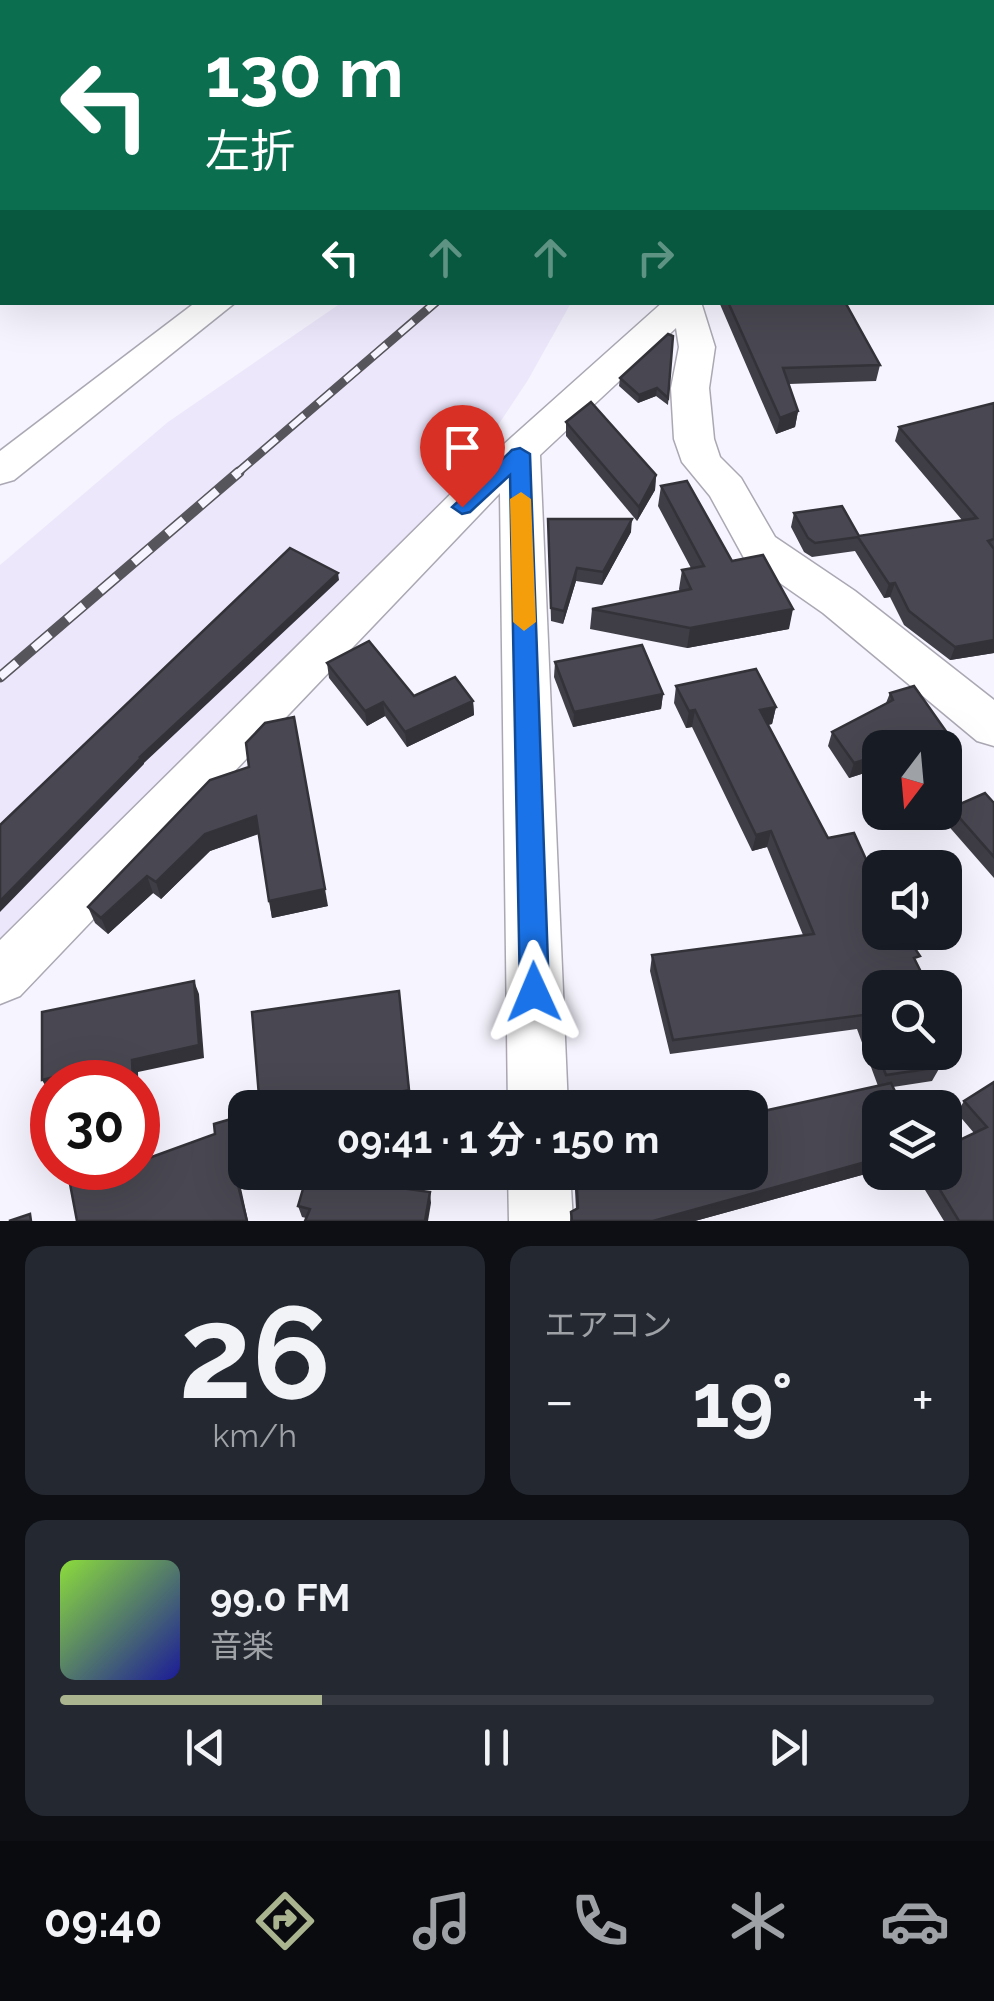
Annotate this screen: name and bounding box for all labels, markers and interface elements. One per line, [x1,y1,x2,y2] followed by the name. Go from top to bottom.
[205,31,404,113] text: 130 m
[40,40,170,170] icon: left
[205,125,295,178] text: 左折
[313,230,368,285] icon: left
[418,230,473,285] icon: ahead
[523,230,578,285] icon: ahead
[628,230,683,285] icon: right
[420,405,505,508] pin
[435,420,490,475] icon: arrive
[862,730,962,830] north arrow
[862,730,962,1190] map controls
[862,850,962,950] button: sound
[482,940,586,1044] position arrow
[862,970,962,1070] button: search
[30,1060,160,1190] speed limit sign: 30
[862,1090,962,1190] button: layers
[337,1117,659,1162] text: 09:41 · 1 分 · 150 m
[179,1276,331,1428] text: 26
[545,1306,673,1343] text: エアコン
[692,1356,793,1445] text: 19°
[545,1368,574,1433] text: −
[911,1368,934,1433] text: +
[213,1417,297,1454] text: km/h
[210,1575,350,1620] text: 99.0 FM
[210,1627,274,1664] text: 音楽
[178,1720,233,1775] icon: previous
[469,1720,524,1775] icon: pause
[761,1720,816,1775] icon: next
[250,1886,320,1956] icon: directions
[407,1886,477,1956] icon: music
[565,1886,635,1956] icon: phone
[723,1886,793,1956] icon: climate
[880,1886,950,1956] icon: car
[44,1895,162,1948] text: 09:40

